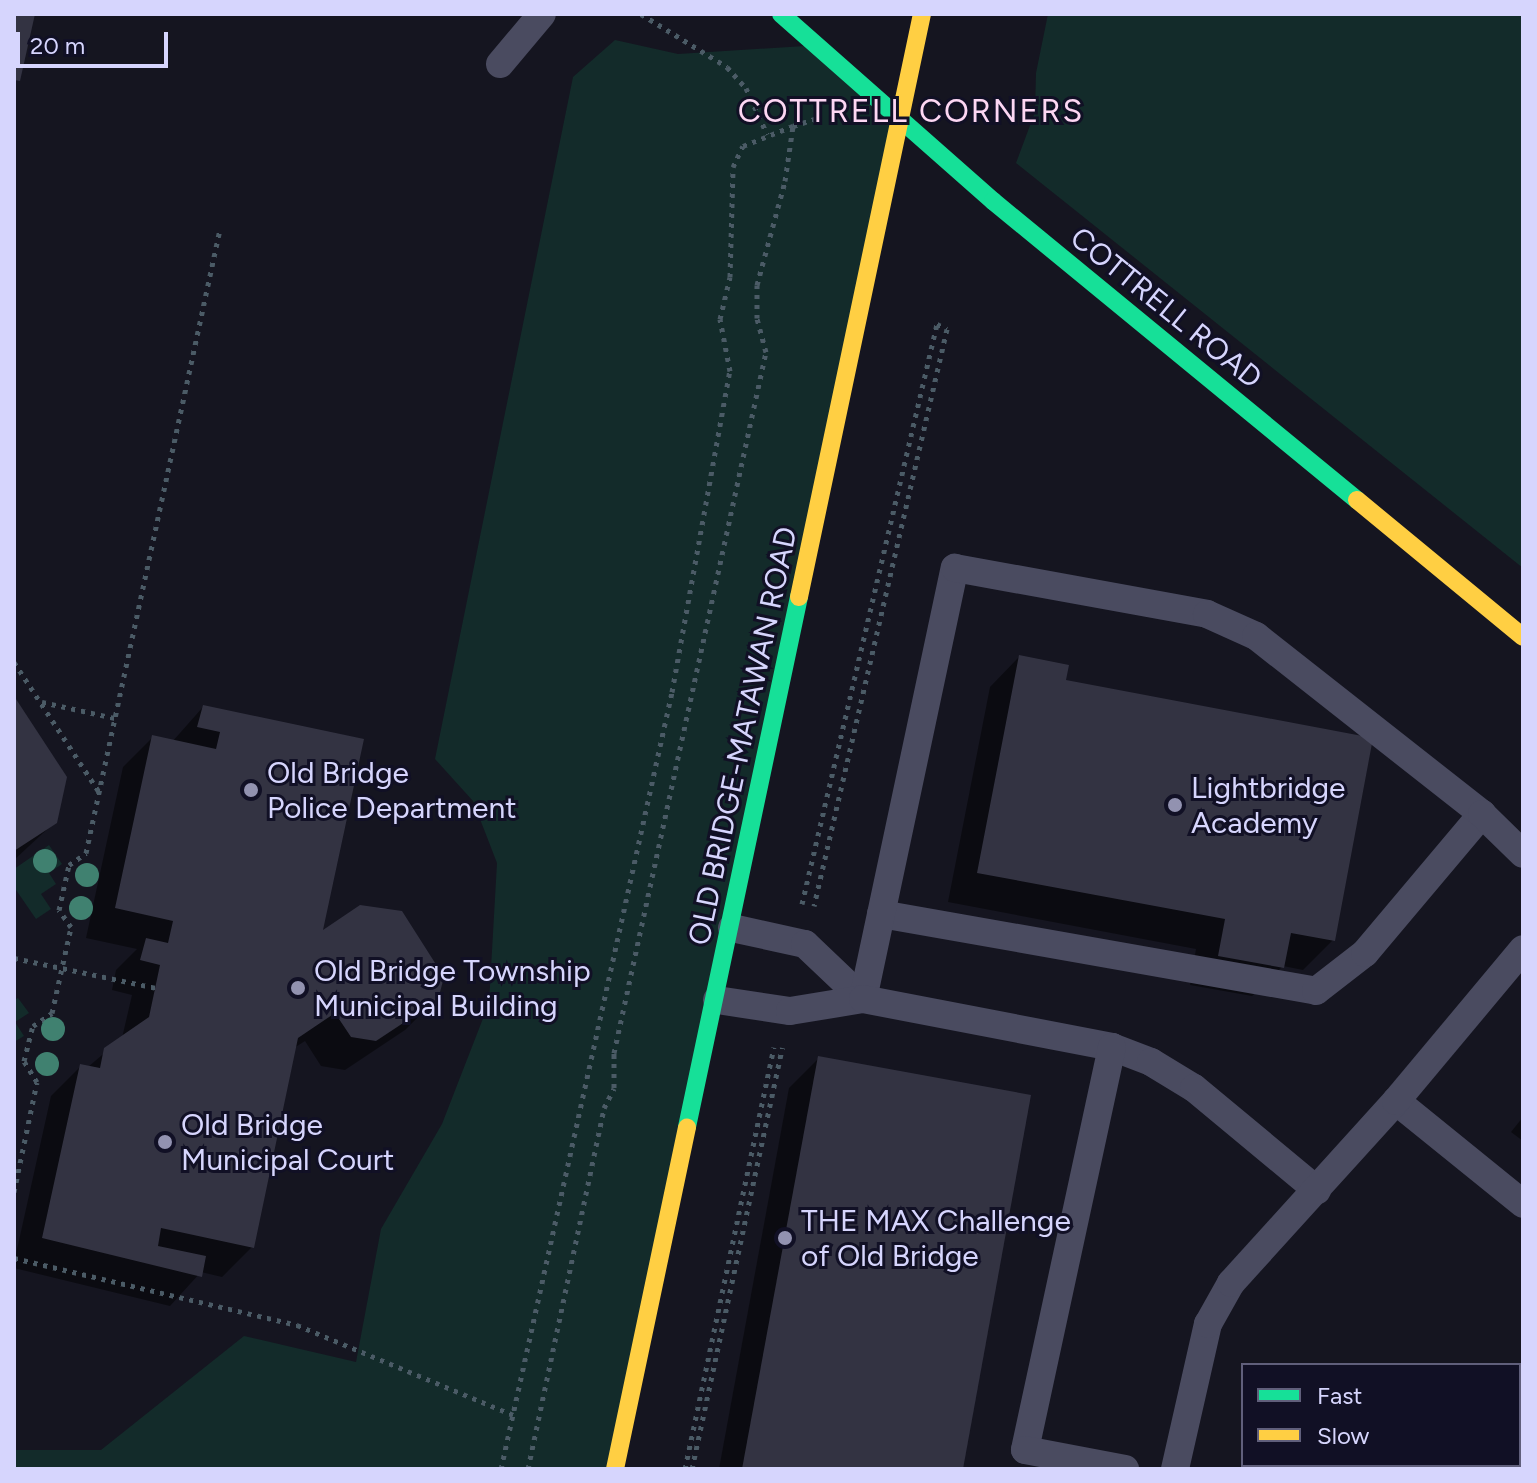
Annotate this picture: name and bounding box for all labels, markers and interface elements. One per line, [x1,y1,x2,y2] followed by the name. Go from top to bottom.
[20,16,172,66] scale bar
[30,31,85,60] text: 20 m
[738,92,1084,130] district label: COTTRELL CORNERS
[1063,220,1269,396] street label: COTTRELL ROAD
[681,524,805,948] street label: OLD BRIDGE-MATAWAN ROAD
[267,755,517,826] place label: Old Bridge Police Department
[1191,770,1345,840] place label: Lightbridge Academy
[242,781,260,799] marker: Old Bridge Police Department
[1166,796,1184,814] marker: Lightbridge Academy
[314,953,591,1024] place label: Old Bridge Township Municipal Building
[289,979,307,997] marker: Old Bridge Township Municipal Building
[181,1107,394,1178] place label: Old Bridge Municipal Court
[156,1133,174,1151] marker: Old Bridge Municipal Court
[801,1203,1071,1274] place label: THE MAX Challenge of Old Bridge
[776,1229,794,1247] marker: THE MAX Challenge of Old Bridge
[1241,1363,1521,1467] legend
[1317,1381,1362,1410] text: Fast
[1317,1421,1369,1450] text: Slow

